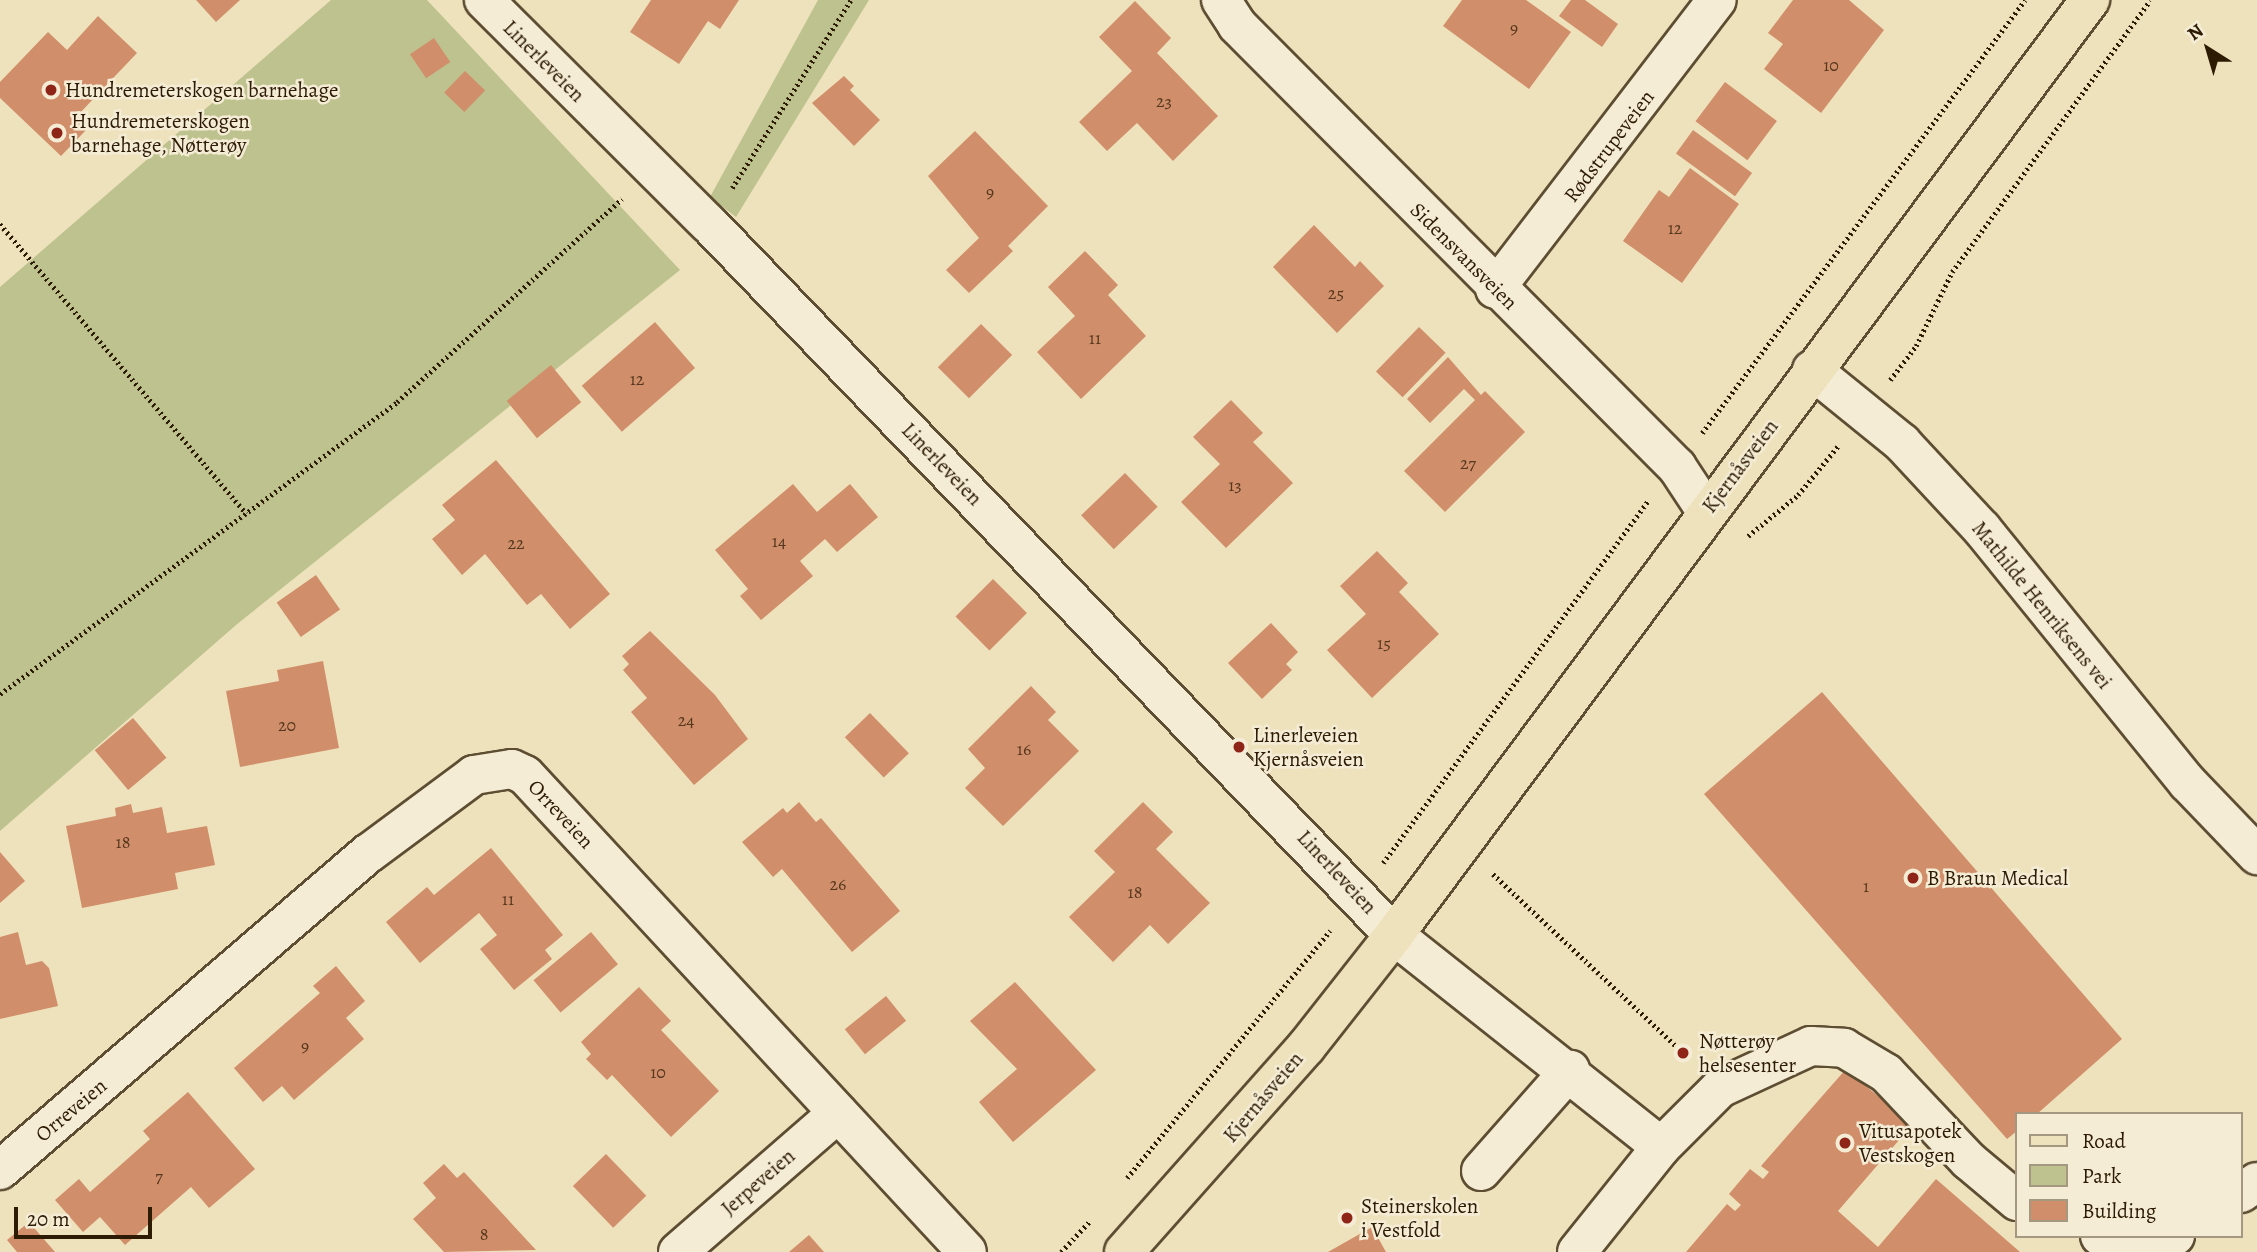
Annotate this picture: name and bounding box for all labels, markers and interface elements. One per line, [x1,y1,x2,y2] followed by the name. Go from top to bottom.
[2173,14,2243,84] north arrow
[498,15,590,107] street label: Linerleveien
[1510,17,1518,39] house number: 9
[2182,18,2209,47] text: N
[1823,54,1839,76] house number: 10
[65,77,338,103] place label: Hundremeterskogen barnehage
[43,82,59,98] marker: Hundremeterskogen barnehage
[1558,85,1660,207] street label: Rødstrupeveien
[1156,90,1172,112] house number: 23
[71,108,250,158] place label: Hundremeterskogen barnehage, Nøtterøy
[49,125,65,141] marker: Hundremeterskogen barnehage, Nøtterøy
[986,181,994,203] house number: 9
[1405,197,1523,315] street label: Sidensvansveien
[1668,217,1682,239] house number: 12
[1328,282,1344,304] house number: 25
[1089,327,1101,349] house number: 11
[630,368,644,390] house number: 12
[1697,414,1783,518] street label: Kjernåsveien
[896,417,988,511] street label: Linerleveien
[1460,452,1476,474] house number: 27
[1228,474,1242,496] house number: 13
[1967,516,2117,694] street label: Mathilde Henriksens vei
[772,530,786,552] house number: 14
[507,532,525,554] house number: 22
[1377,632,1391,654] house number: 15
[678,709,694,731] house number: 24
[278,714,296,736] house number: 20
[1253,722,1364,772] place label: Linerleveien Kjernåsveien
[1017,738,1031,760] house number: 16
[1231,739,1247,755] marker: Linerleveien Kjernåsveien
[523,774,599,854] street label: Orreveien
[1292,825,1382,919] street label: Linerleveien
[116,831,130,853] house number: 18
[1927,865,2068,891] place label: B Braun Medical
[1905,870,1921,886] marker: B Braun Medical
[830,873,846,895] house number: 26
[1863,875,1869,897] house number: 1
[1128,881,1142,903] house number: 18
[502,888,514,910] house number: 11
[1699,1028,1796,1078] place label: Nøtterøy helsesenter
[301,1035,309,1057] house number: 9
[1673,1043,1693,1063] marker: Nøtterøy helsesenter
[1218,1046,1308,1148] street label: Kjernåsveien
[650,1061,666,1083] house number: 10
[30,1073,112,1147] street label: Orreveien
[2016,1112,2243,1238] legend
[1859,1118,1962,1168] place label: Vitusapotek Vestskogen
[2082,1127,2126,1155] text: Road
[1837,1135,1853,1151] marker: Vitusapotek Vestskogen
[716,1143,800,1221] street label: Jerpeveien
[2082,1162,2121,1190] text: Park
[155,1165,163,1187] house number: 7
[18,1192,156,1236] scale bar
[1361,1193,1478,1243] place label: Steinerskolen i Vestfold
[2082,1197,2156,1225] text: Building
[27,1205,70,1233] text: 20 m
[1339,1210,1355,1226] marker: Steinerskolen i Vestfold
[480,1223,488,1245] house number: 8

